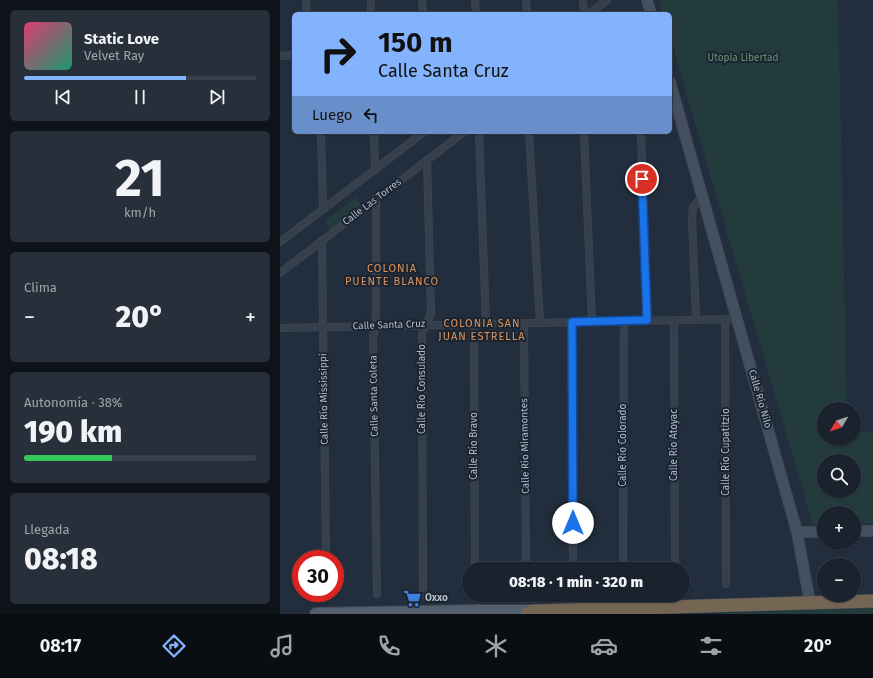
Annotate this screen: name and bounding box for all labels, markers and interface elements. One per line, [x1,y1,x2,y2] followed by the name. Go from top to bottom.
[378,26,453,59] text: 150 m
[312,28,364,80] icon: right
[84,30,159,48] text: Static Love
[84,48,144,63] text: Velvet Ray
[708,52,778,64] park label: Utopia Libertad
[378,60,509,82] text: Calle Santa Cruz
[52,86,74,108] icon: previous
[129,86,151,108] icon: pause
[206,86,228,108] icon: next
[360,104,382,126] icon: left
[312,106,352,124] text: Luego
[115,147,165,210] text: 21
[625,162,659,196] pin
[631,168,653,190] icon: arrive
[340,176,404,228] street label: Calle Las Torres
[124,205,156,220] text: km/h
[345,262,439,288] district label: COLONIA PUENTE BLANCO
[24,280,57,295] text: Clima
[115,299,165,335] text: 20°
[24,304,35,331] text: −
[245,304,256,331] text: +
[438,317,526,343] district label: COLONIA SAN JUAN ESTRELLA
[352,318,426,332] street label: Calle Santa Cruz
[415,344,428,434] street label: Calle Río Consulado
[316,353,331,445] street label: Calle Río Mississippi
[367,355,381,437] street label: Calle Santa Coleta
[746,368,775,430] street label: Calle Río Nilo
[24,395,123,410] text: Autonomía · 38%
[517,398,532,494] street label: Calle Río Miramontes
[817,402,861,446] north arrow
[817,402,861,602] map controls
[616,403,629,486] street label: Calle Río Colorado
[719,408,732,496] street label: Calle Río Cupatitzio
[667,409,680,481] street label: Calle Río Atoyac
[467,412,480,480] street label: Calle Río Bravo
[24,414,122,450] text: 190 km
[817,454,861,498] button: search
[552,502,594,544] position arrow
[817,506,861,550] button: +
[24,522,70,537] text: Llegada
[24,541,98,577] text: 08:18
[292,550,344,602] speed limit sign: 30
[817,558,861,602] button: −
[509,573,643,591] text: 08:18 · 1 min · 320 m
[402,588,422,608] supermarket icon: Oxxo
[425,592,448,604] place label: Oxxo
[160,632,188,660] icon: directions
[268,632,296,660] icon: music
[375,632,403,660] icon: phone
[482,632,510,660] icon: climate
[590,632,618,660] icon: car
[697,632,725,660] icon: filters
[40,635,81,657] text: 08:17
[804,635,833,657] text: 20°

